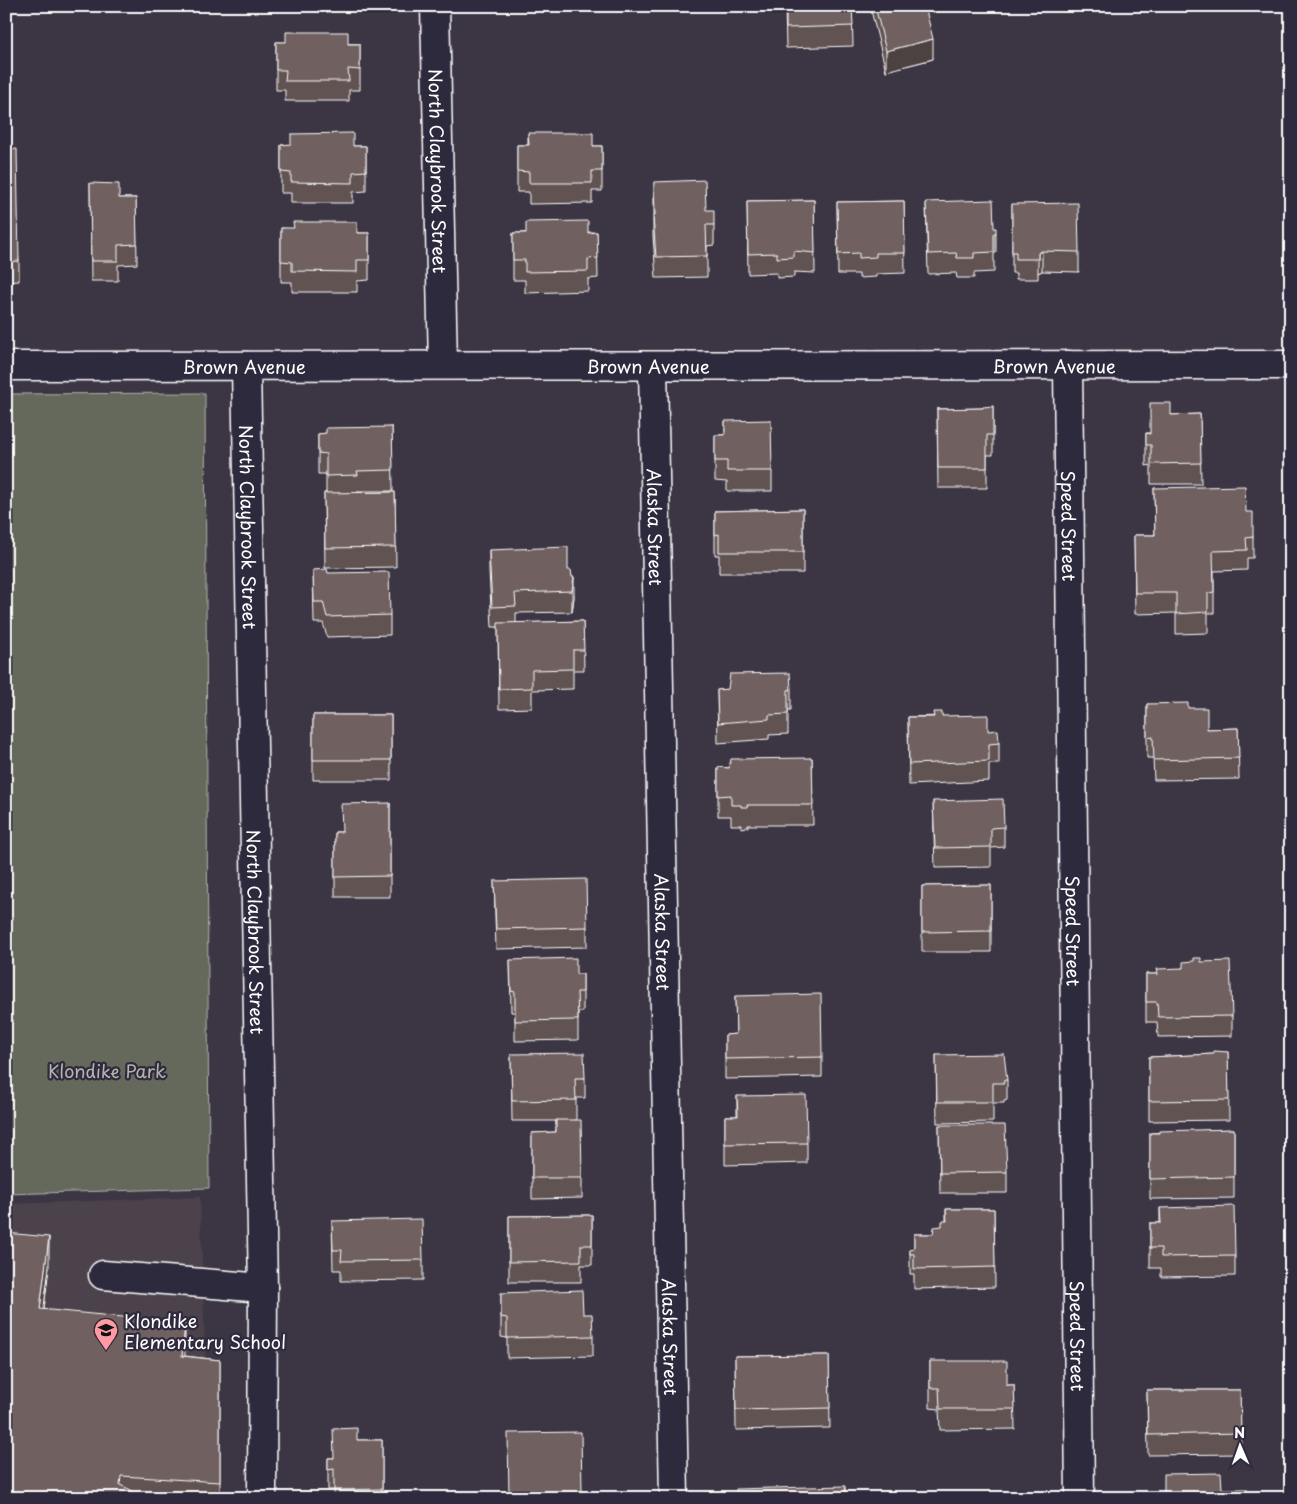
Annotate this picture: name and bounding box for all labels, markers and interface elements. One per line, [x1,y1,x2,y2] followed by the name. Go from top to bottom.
[423,68,454,273] street label: North Claybrook Street
[182,352,306,379] street label: Brown Avenue
[586,352,710,379] street label: Brown Avenue
[992,352,1116,379] street label: Brown Avenue
[234,425,264,629] street label: North Claybrook Street
[641,468,671,586] street label: Alaska Street
[1056,471,1084,581] street label: Speed Street
[241,829,272,1034] street label: North Claybrook Street
[649,873,678,991] street label: Alaska Street
[1060,876,1088,986] street label: Speed Street
[48,1057,166,1084] park label: Klondike Park
[656,1278,686,1396] street label: Alaska Street
[1064,1281,1092,1391] street label: Speed Street
[124,1307,286,1355] place label: Klondike Elementary School
[93,1317,119,1351] school or university icon: Klondike Elementary School
[1214,1422,1264,1472] north arrow
[1234,1422,1245,1443] text: N

